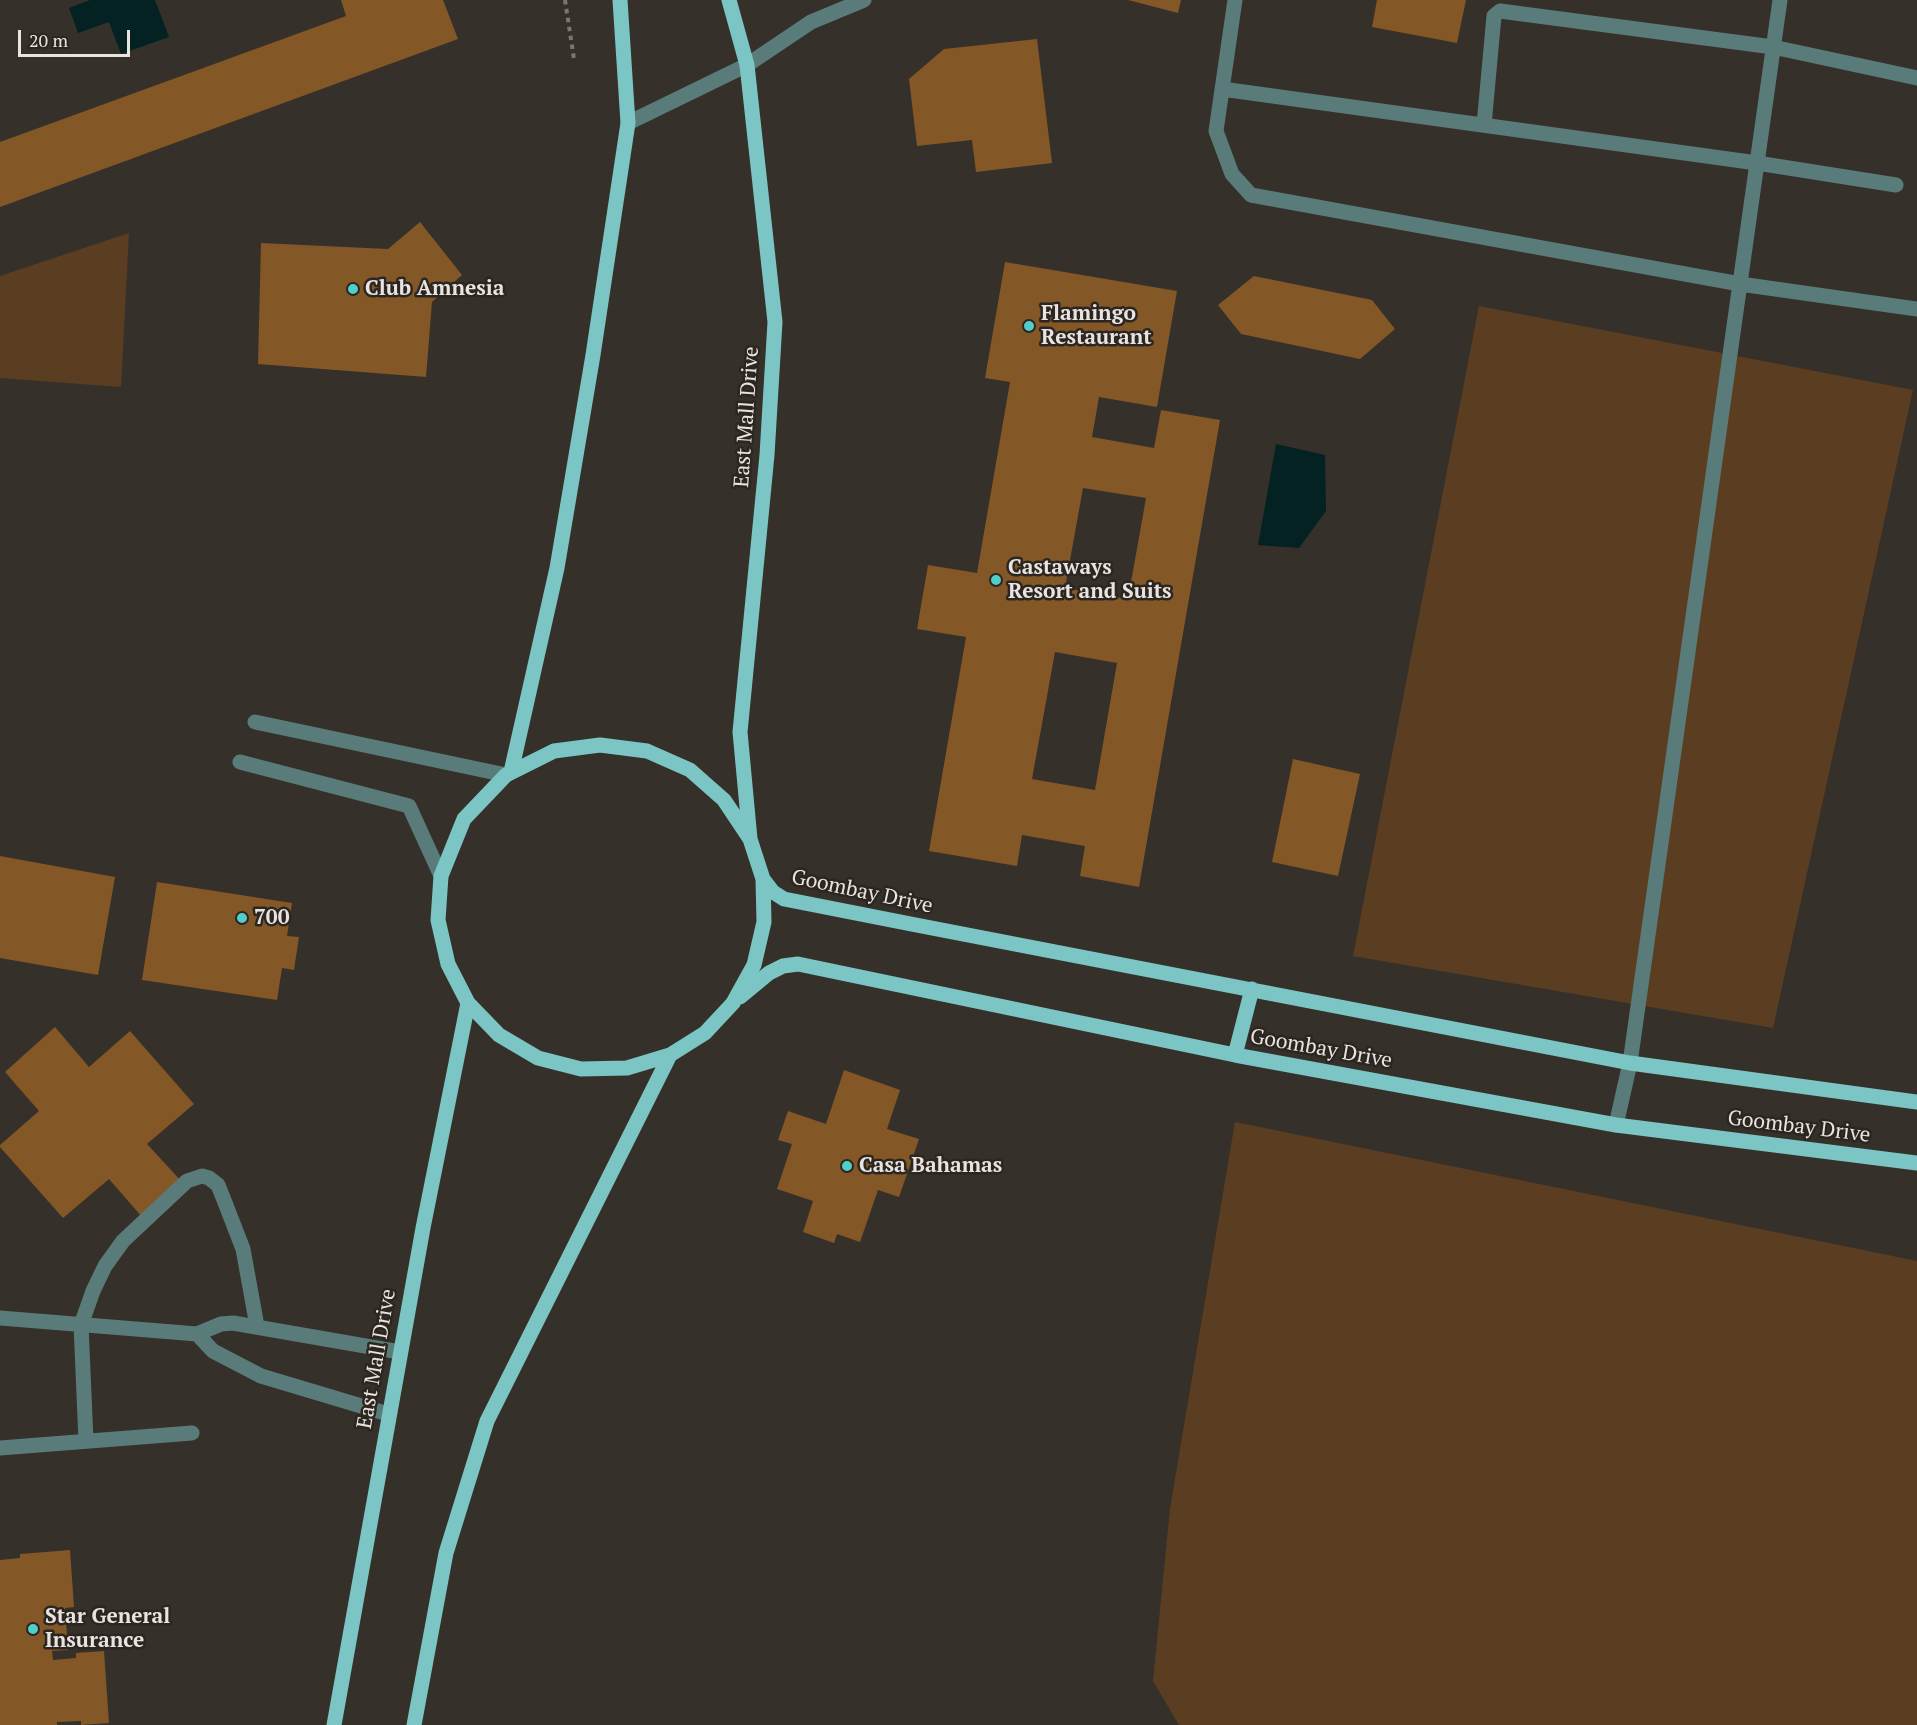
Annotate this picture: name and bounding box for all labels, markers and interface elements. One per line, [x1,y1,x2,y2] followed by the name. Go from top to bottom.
[21,18,134,56] scale bar
[29,28,68,52] text: 20 m
[365,276,504,302] place label: Club Amnesia
[346,282,360,296] marker: Club Amnesia
[1041,301,1152,351] place label: Flamingo Restaurant
[1022,319,1036,333] marker: Flamingo Restaurant
[729,346,765,488] street label: East Mall Drive
[1008,555,1172,605] place label: Castaways Resort and Suits
[989,573,1003,587] marker: Castaways Resort and Suits
[789,865,935,919] street label: Goombay Drive
[254,905,290,931] place label: 700
[235,911,249,925] marker: 700
[1248,1024,1394,1074] street label: Goombay Drive
[1726,1106,1872,1148] street label: Goombay Drive
[859,1153,1002,1179] place label: Casa Bahamas
[840,1159,854,1173] marker: Casa Bahamas
[352,1287,402,1431] street label: East Mall Drive
[45,1604,170,1654] place label: Star General Insurance
[26,1622,40,1636] marker: Star General Insurance

